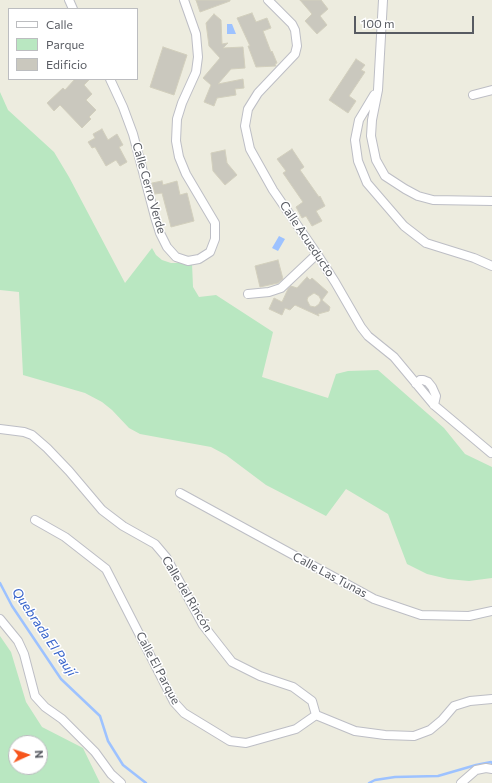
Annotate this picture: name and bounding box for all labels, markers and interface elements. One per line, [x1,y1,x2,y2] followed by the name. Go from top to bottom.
[8,8,138,80] legend
[356,8,476,34] scale bar
[361,16,395,30] text: 100 m
[46,17,73,31] text: Calle
[46,37,84,51] text: Parque
[46,57,87,71] text: Edificio
[129,141,169,235] street label: Calle Cerro Verde
[276,199,338,279] street label: Calle Acueducto
[290,549,370,601] street label: Calle Las Tunas
[159,554,215,634] street label: Calle del Rincón
[9,585,79,679] water label: Quebrada El Paují
[133,629,183,707] street label: Calle El Parque
[8,735,48,775] north arrow
[33,750,46,759] text: N

